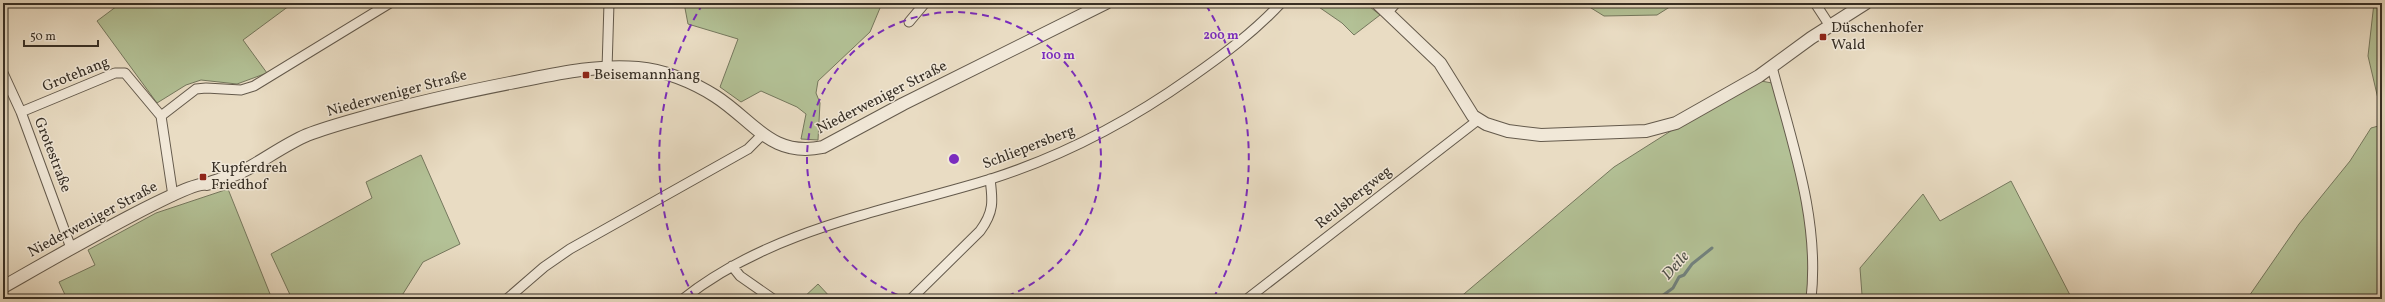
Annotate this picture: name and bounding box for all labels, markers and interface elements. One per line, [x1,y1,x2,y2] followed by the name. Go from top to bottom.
[1831,18,1924,56] place label: Düschenhofer Wald
[24,22,98,48] scale bar
[1203,28,1239,44] text: 200 m
[30,29,56,45] text: 50 m
[1818,32,1828,42] marker: Düschenhofer Wald
[1041,48,1075,64] text: 100 m
[39,52,113,98] street label: Grotehang
[813,56,951,140] street label: Niederweniger Straße
[325,65,469,123] street label: Niederweniger Straße
[594,65,701,86] place label: Beisemannhang
[581,70,591,80] marker: Beisemannhang
[28,114,76,196] street label: Grotestraße
[980,121,1079,175] street label: Schliepersberg
[947,152,961,166] centre of rings
[211,158,288,196] place label: Kupferdreh Friedhof
[1311,161,1397,235] street label: Reulsbergweg
[198,172,208,182] marker: Kupferdreh Friedhof
[24,177,162,263] street label: Niederweniger Straße
[1657,247,1695,285] water label: Deile

